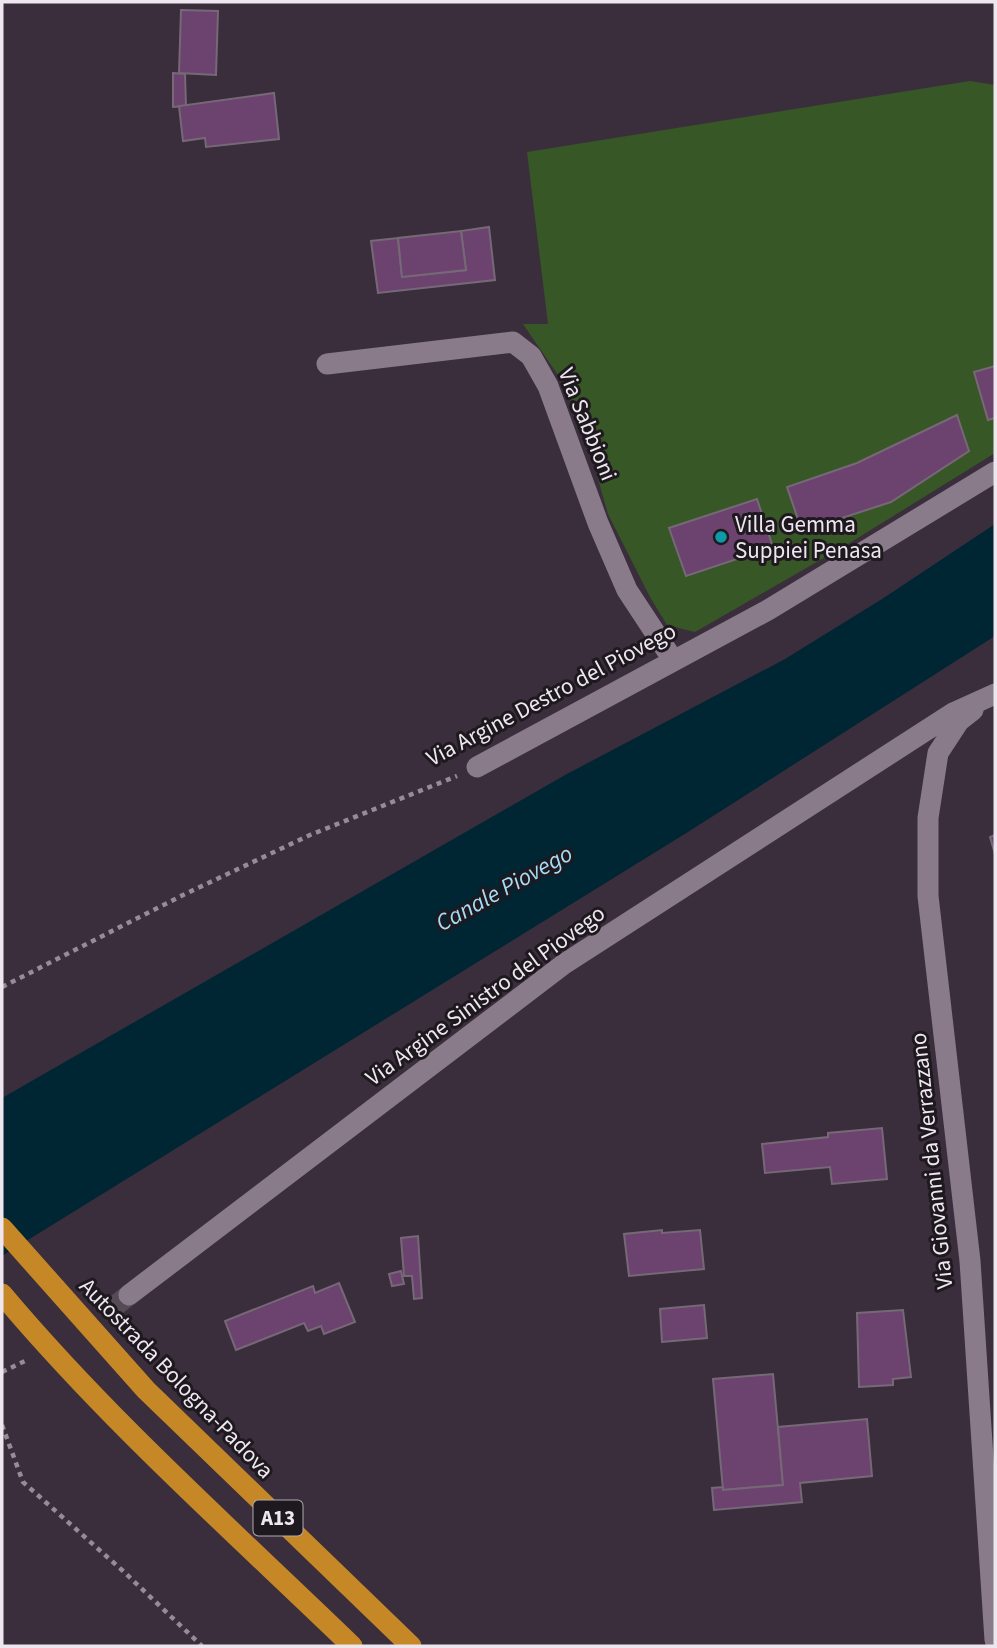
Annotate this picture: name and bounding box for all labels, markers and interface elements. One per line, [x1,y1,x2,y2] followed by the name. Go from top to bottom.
[550,363,625,486] street label: Via Sabbioni
[735,508,882,567] place label: Villa Gemma Suppiei Penasa
[713,529,729,545] marker: Villa Gemma Suppiei Penasa
[421,615,682,774] street label: Via Argine Destro del Piovego
[429,836,579,941] water label: Canale Piovego
[359,897,612,1094] street label: Via Argine Sinistro del Piovego
[902,1031,961,1291] street label: Via Giovanni da Verrazzano
[72,1271,281,1486] street label: Autostrada Bologna-Padova
[254,1500,302,1536] road number: A13

